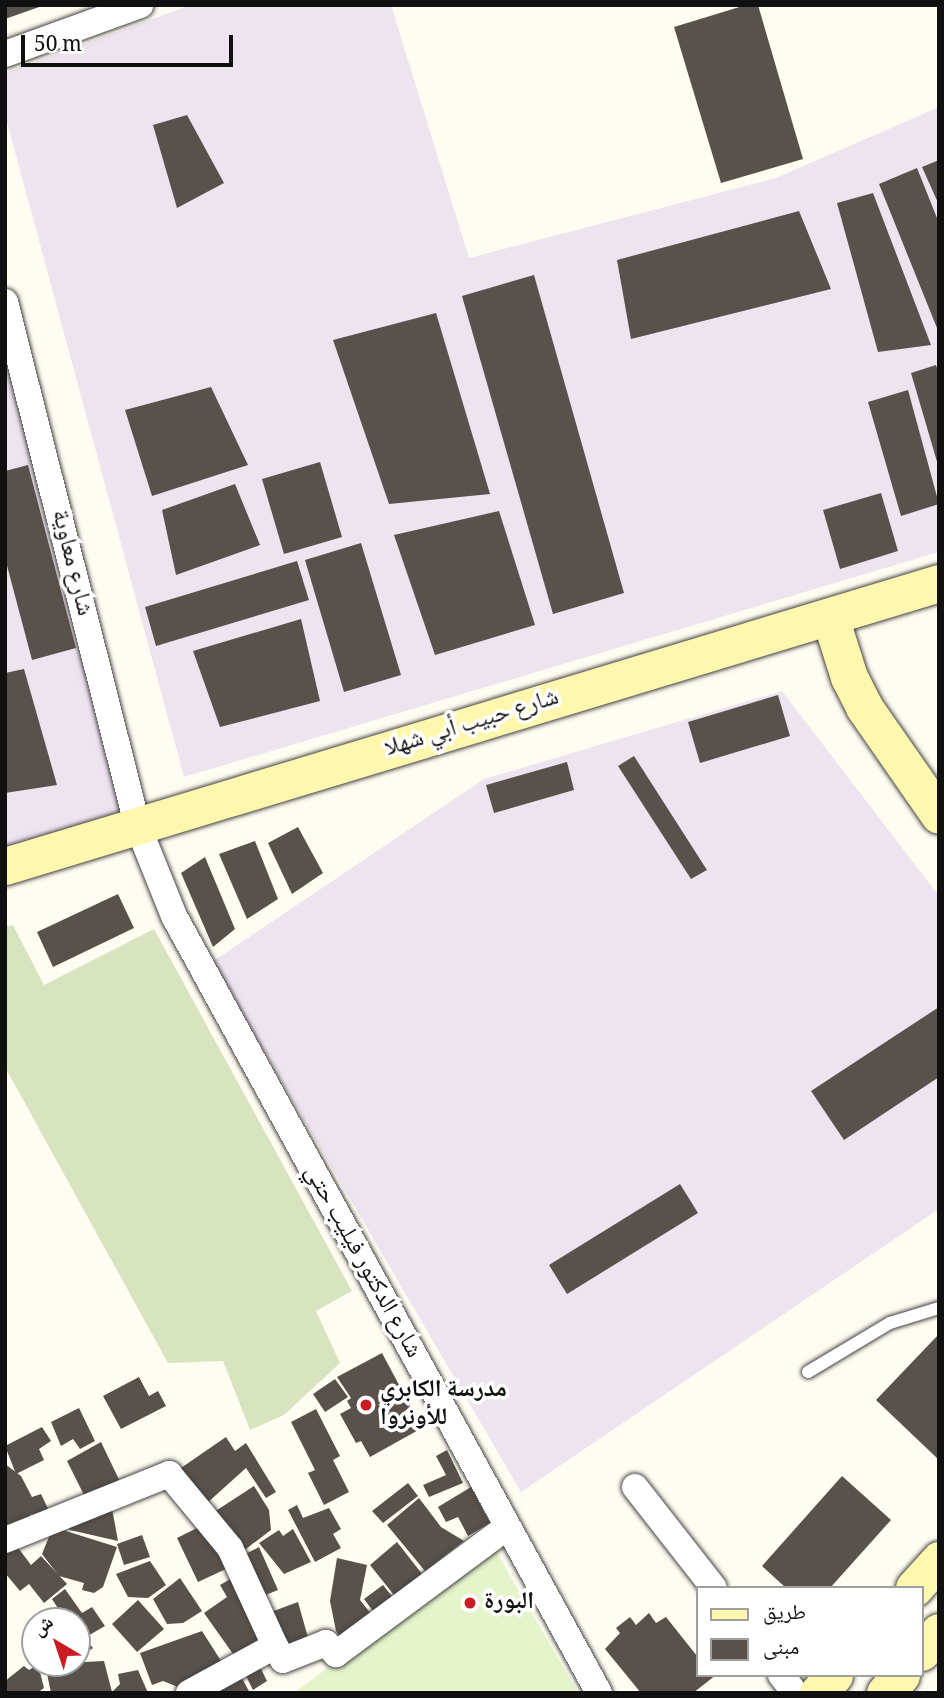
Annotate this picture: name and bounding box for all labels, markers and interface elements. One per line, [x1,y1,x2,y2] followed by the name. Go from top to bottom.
[24,21,236,65] scale bar
[34,29,82,64] text: 50 m
[44,507,98,619] street label: شارع معاوية
[382,684,562,764] street label: شارع حبيب أبي شهلا
[297,1161,427,1363] street label: شارع الدكتور فيليب حتي
[380,1377,507,1433] place label: مدرسة الكابري للأونروا
[358,1397,374,1413] marker: مدرسة الكابري للأونروا
[696,1586,923,1677] legend
[484,1589,534,1617] place label: البورة
[462,1595,478,1611] marker: البورة
[763,1597,806,1632] text: طريق
[21,1607,91,1677] north arrow
[26,1608,62,1646] text: ش
[763,1632,799,1667] text: مبنى

